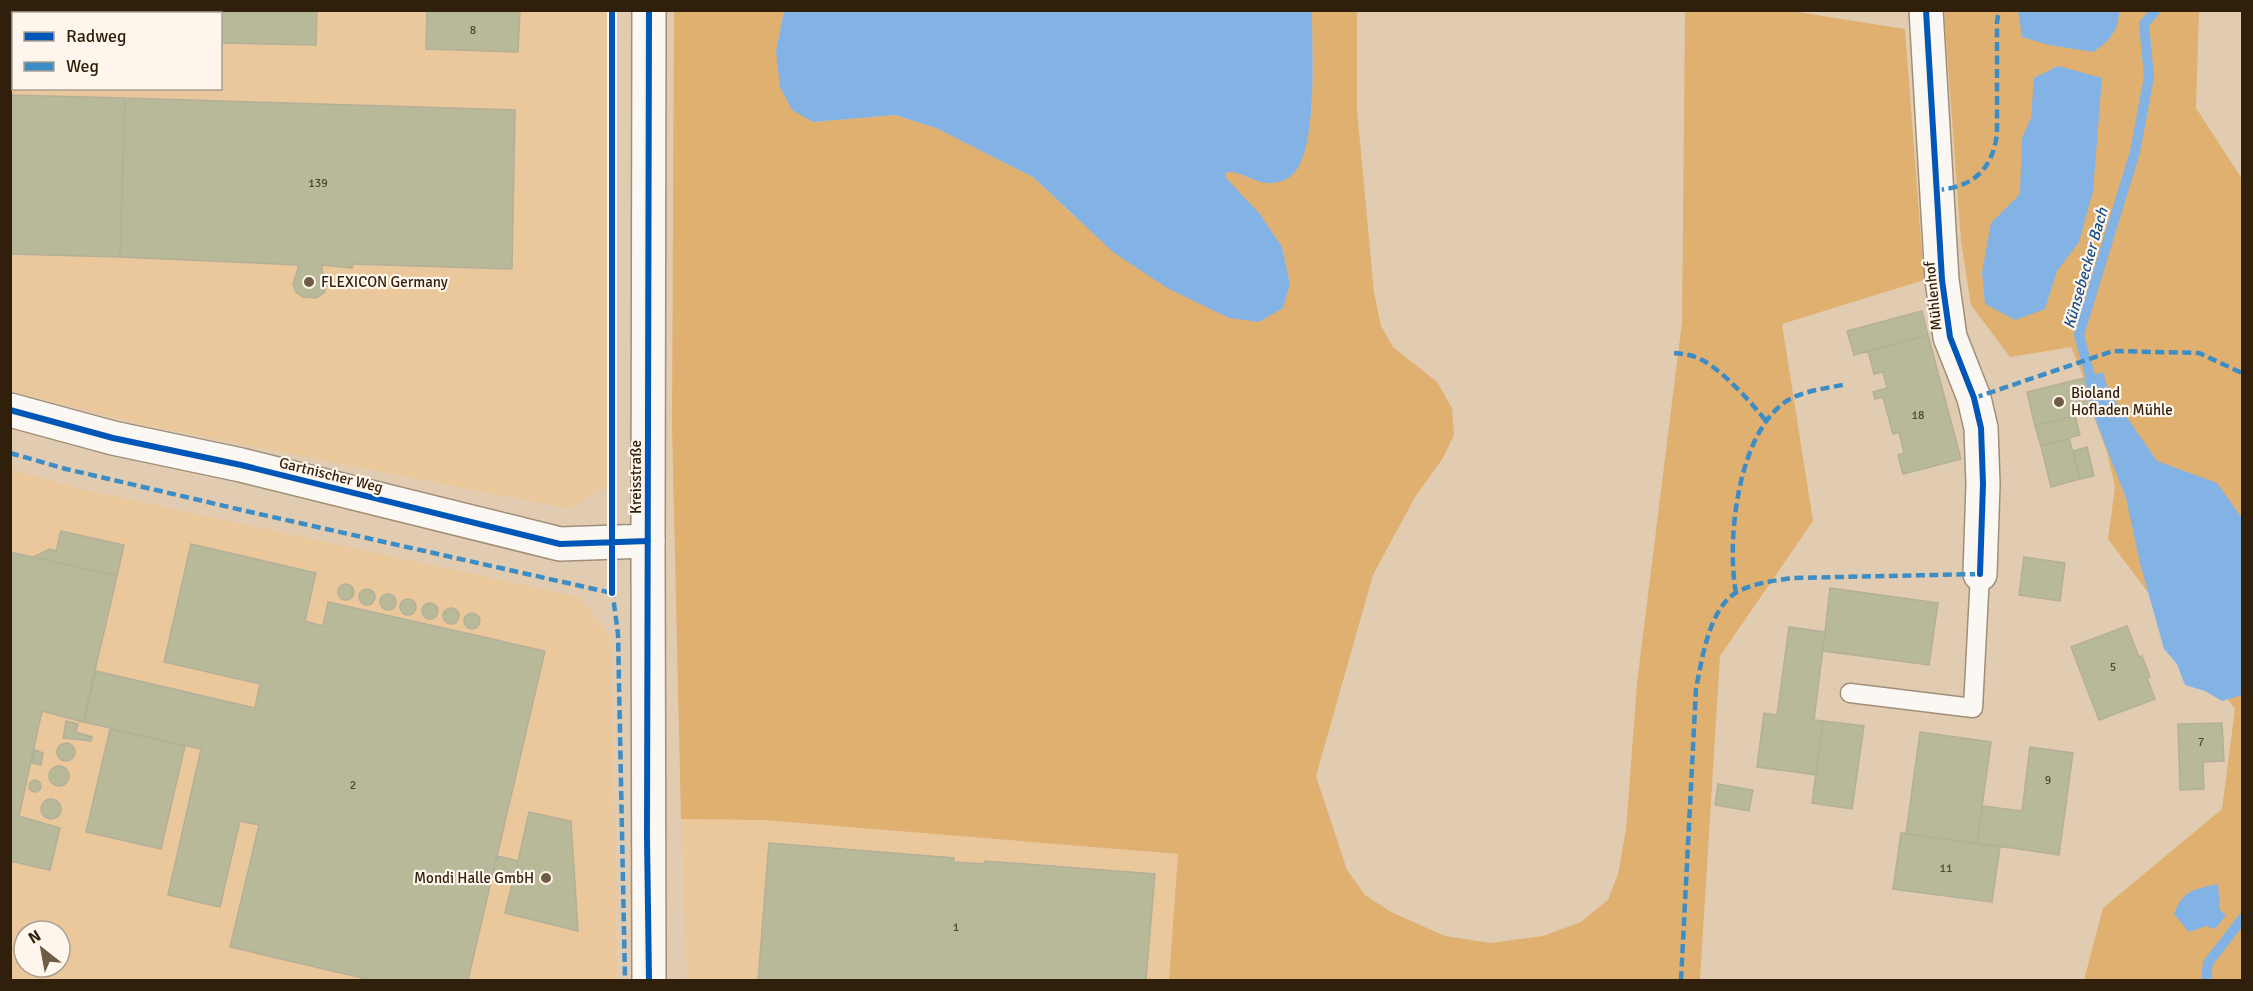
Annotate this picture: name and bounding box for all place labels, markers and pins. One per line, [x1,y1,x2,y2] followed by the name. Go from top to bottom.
[321,273,448,291] place label: FLEXICON Germany
[302,275,316,289] marker: FLEXICON Germany
[2071,384,2173,419] place label: Bioland Hofladen Mühle
[2052,395,2066,409] marker: Bioland Hofladen Mühle
[414,869,534,887] place label: Mondi Halle GmbH
[539,871,553,885] marker: Mondi Halle GmbH

